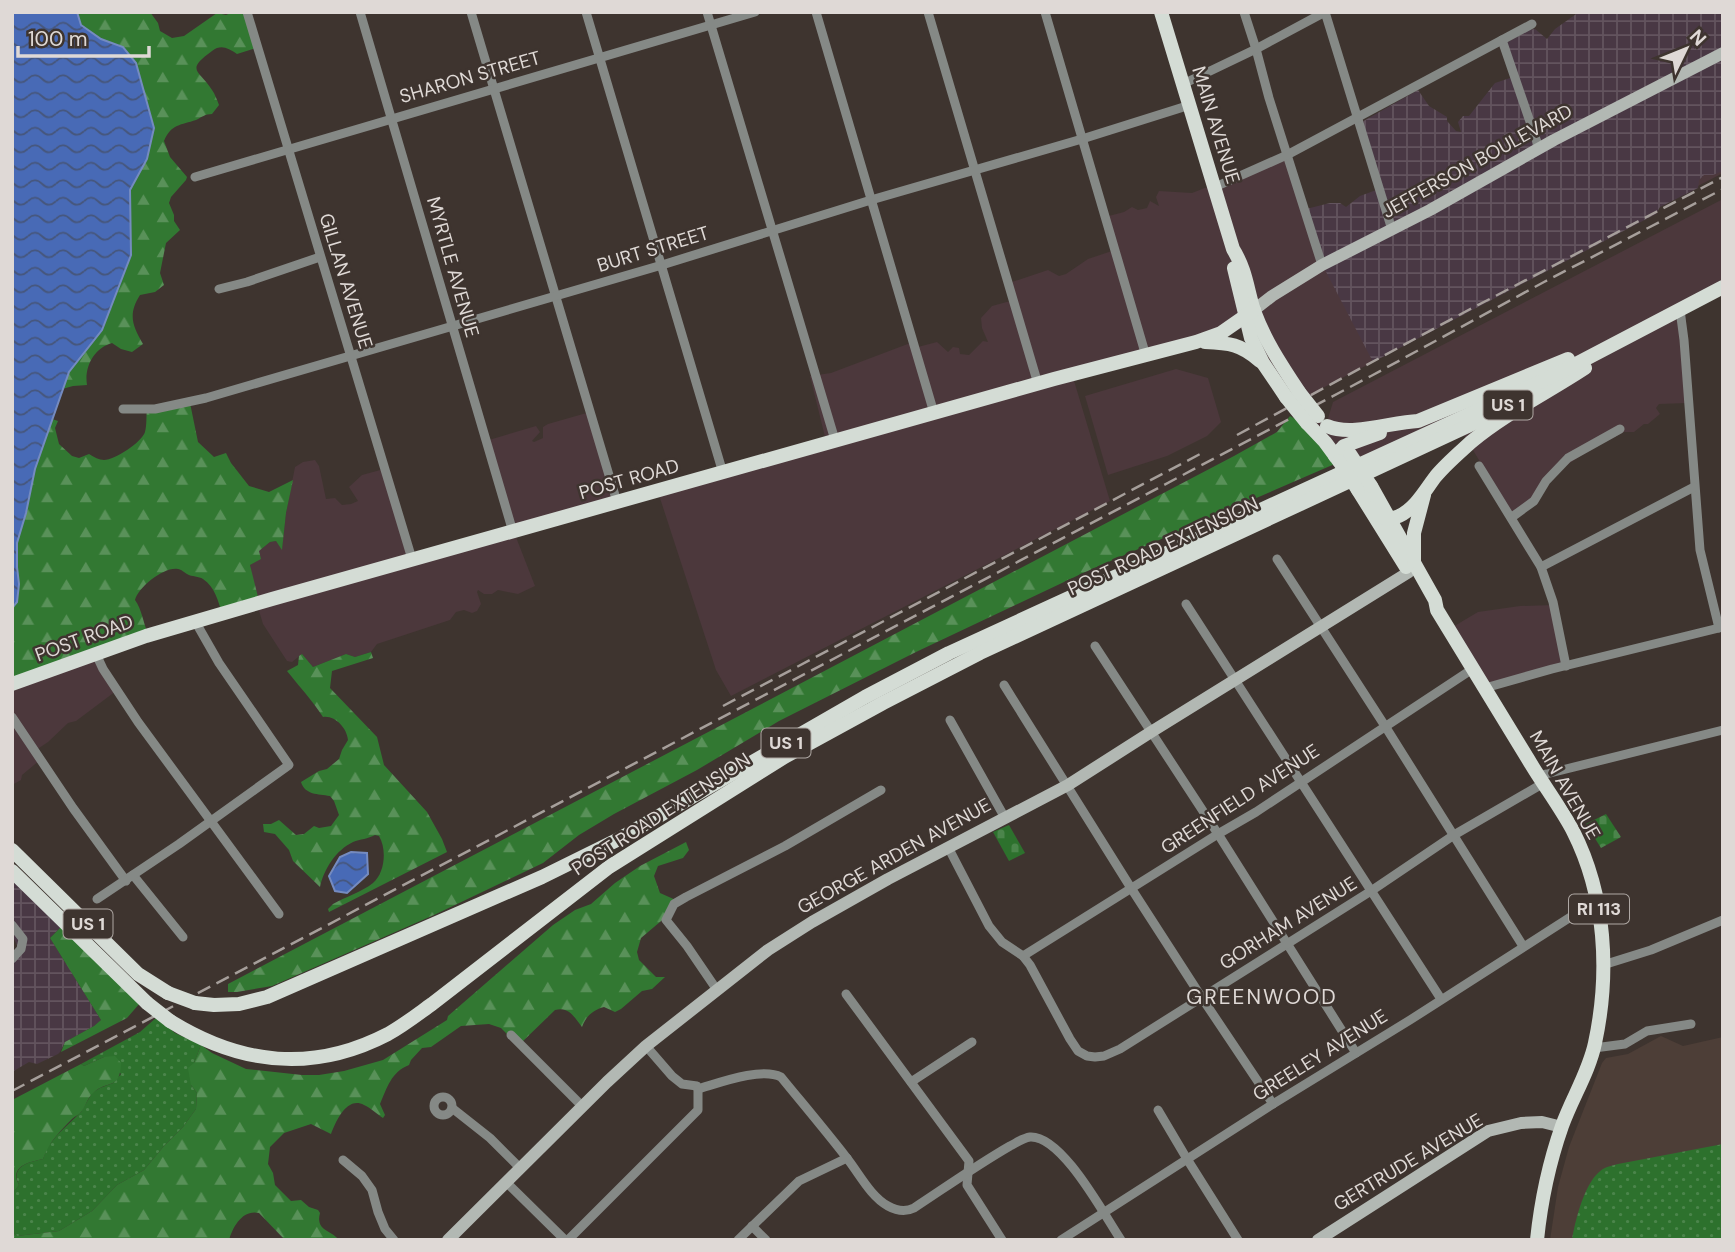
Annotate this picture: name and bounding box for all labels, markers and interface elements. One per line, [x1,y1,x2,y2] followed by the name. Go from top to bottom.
[18,14,149,58] scale bar
[1651,14,1721,84] north arrow
[1684,24,1712,51] text: N
[28,25,88,53] text: 100 m
[397,45,544,109] street label: SHARON STREET
[1186,63,1246,187] street label: MAIN AVENUE
[1377,98,1577,224] street label: JEFFERSON BOULEVARD
[421,194,485,340] street label: MYRTLE AVENUE
[314,210,378,352] street label: GILLAN AVENUE
[594,220,712,278] street label: BURT STREET
[1484,390,1532,419] road number: US 1
[576,453,682,505] street label: POST ROAD
[1063,491,1263,601] street label: POST ROAD EXTENSION
[31,609,137,667] street label: POST ROAD
[1524,726,1606,844] street label: MAIN AVENUE
[762,728,810,758] road number: US 1
[1156,738,1324,860] street label: GREENFIELD AVENUE
[567,747,755,881] street label: POST ROAD EXTENSION
[793,792,995,920] street label: GEORGE ARDEN AVENUE
[1215,871,1361,975] street label: GORHAM AVENUE
[1569,894,1629,924] road number: RI 113
[64,909,112,939] road number: US 1
[1186,983,1338,1011] district label: GREENWOOD
[1248,1003,1392,1107] street label: GREELEY AVENUE
[1329,1107,1487,1217] street label: GERTRUDE AVENUE

